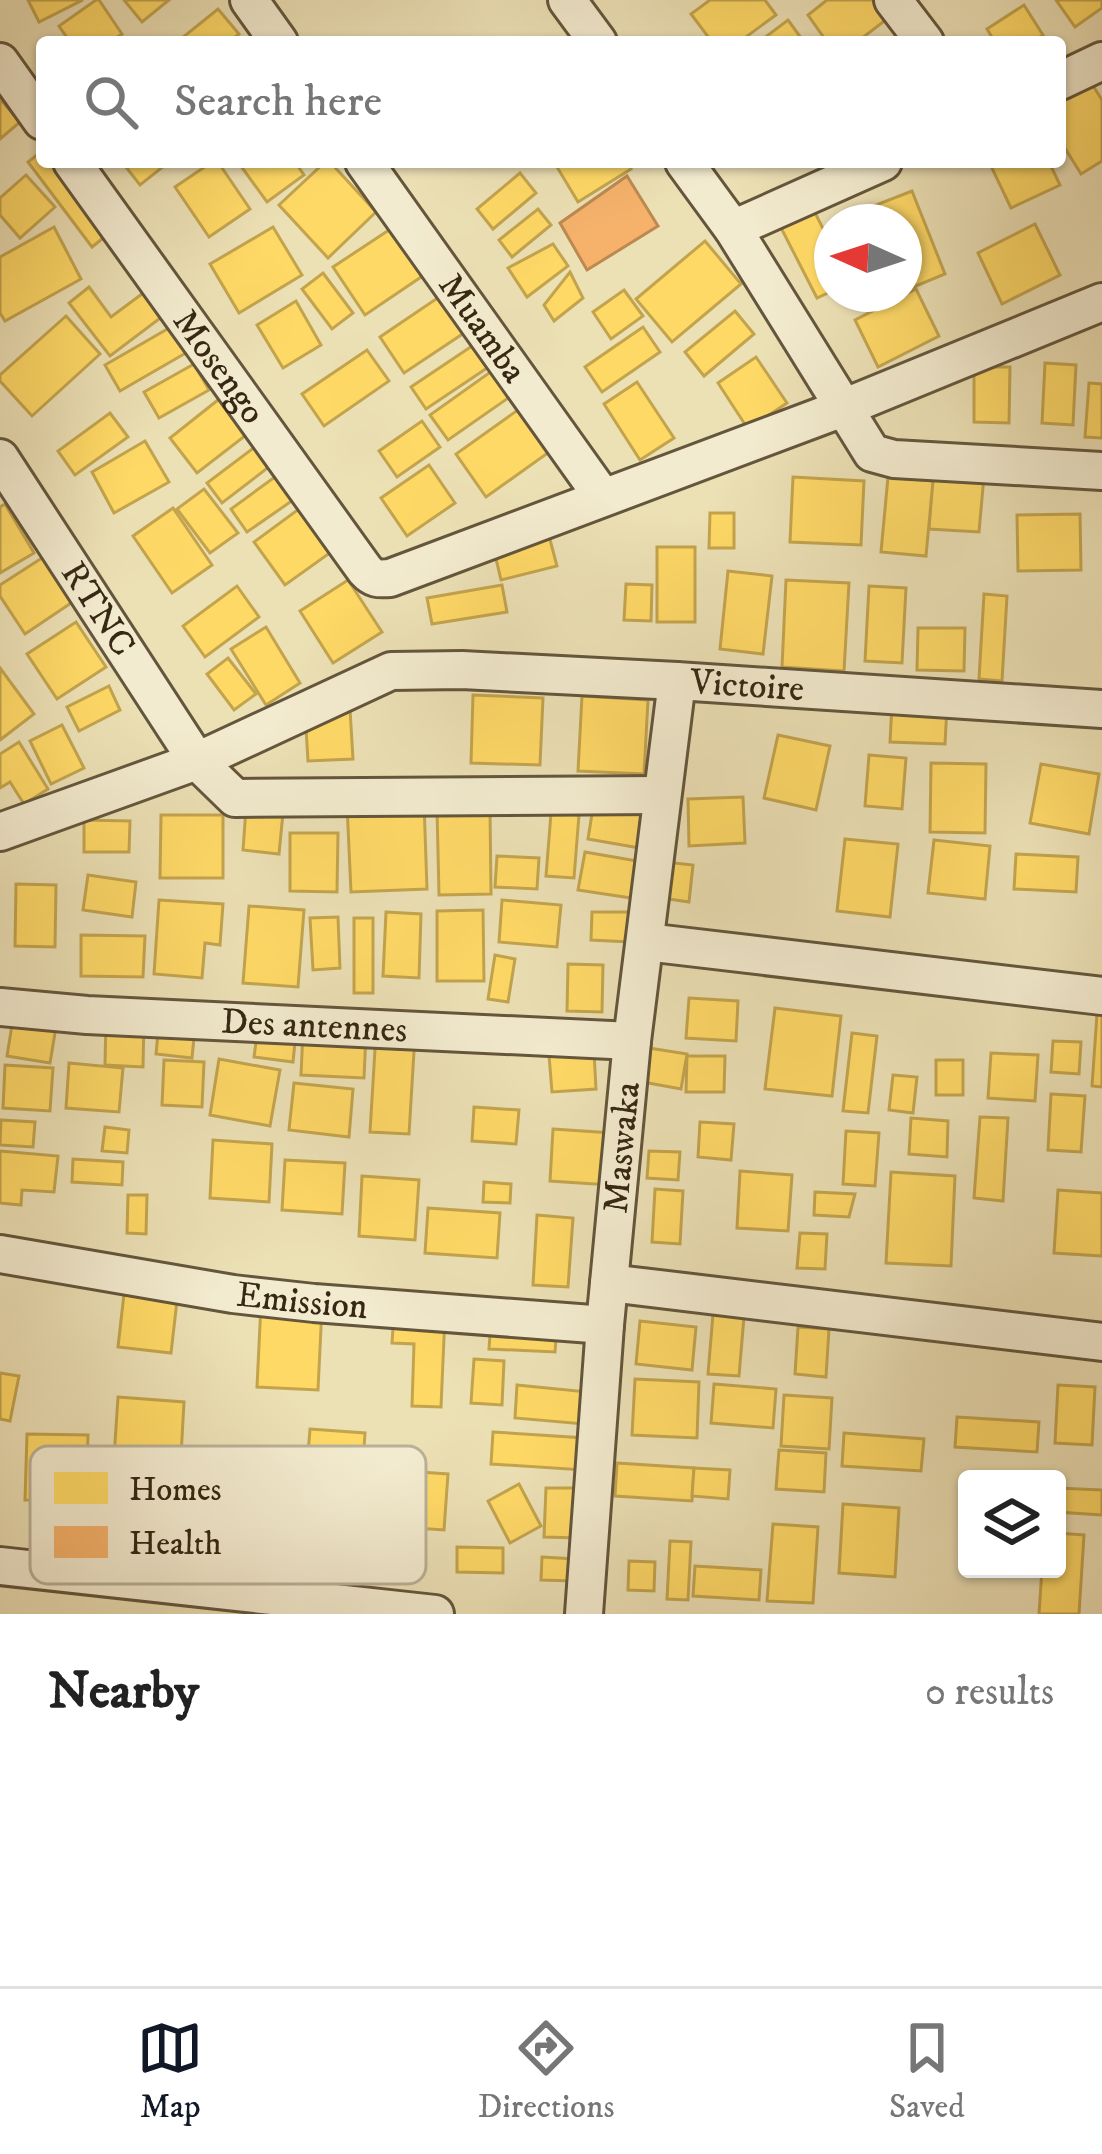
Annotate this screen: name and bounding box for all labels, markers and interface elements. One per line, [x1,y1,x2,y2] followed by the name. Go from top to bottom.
[36,36,1066,168] search box
[78,69,144,135] icon: search
[174,74,382,130] text: Search here
[814,204,922,312] north arrow
[428,265,537,392] street label: Muamba
[163,300,275,433] street label: Mosengo
[51,553,145,665] street label: RTNC
[688,659,806,712] street label: Victoire
[220,999,408,1053] street label: Des antennes
[593,1079,651,1215] street label: Maswaka
[234,1272,370,1330] street label: Emission
[30,1446,426,1584] legend
[129,1470,222,1511] text: Homes
[958,1470,1066,1578] map controls
[958,1470,1066,1578] button: layers
[129,1524,222,1565] text: Health
[48,1660,199,1724] text: Nearby
[925,1668,1054,1717] text: 0 results
[137,2015,203,2128] tab: Map
[478,2015,614,2128] tab: Directions
[889,2015,965,2128] tab: Saved

